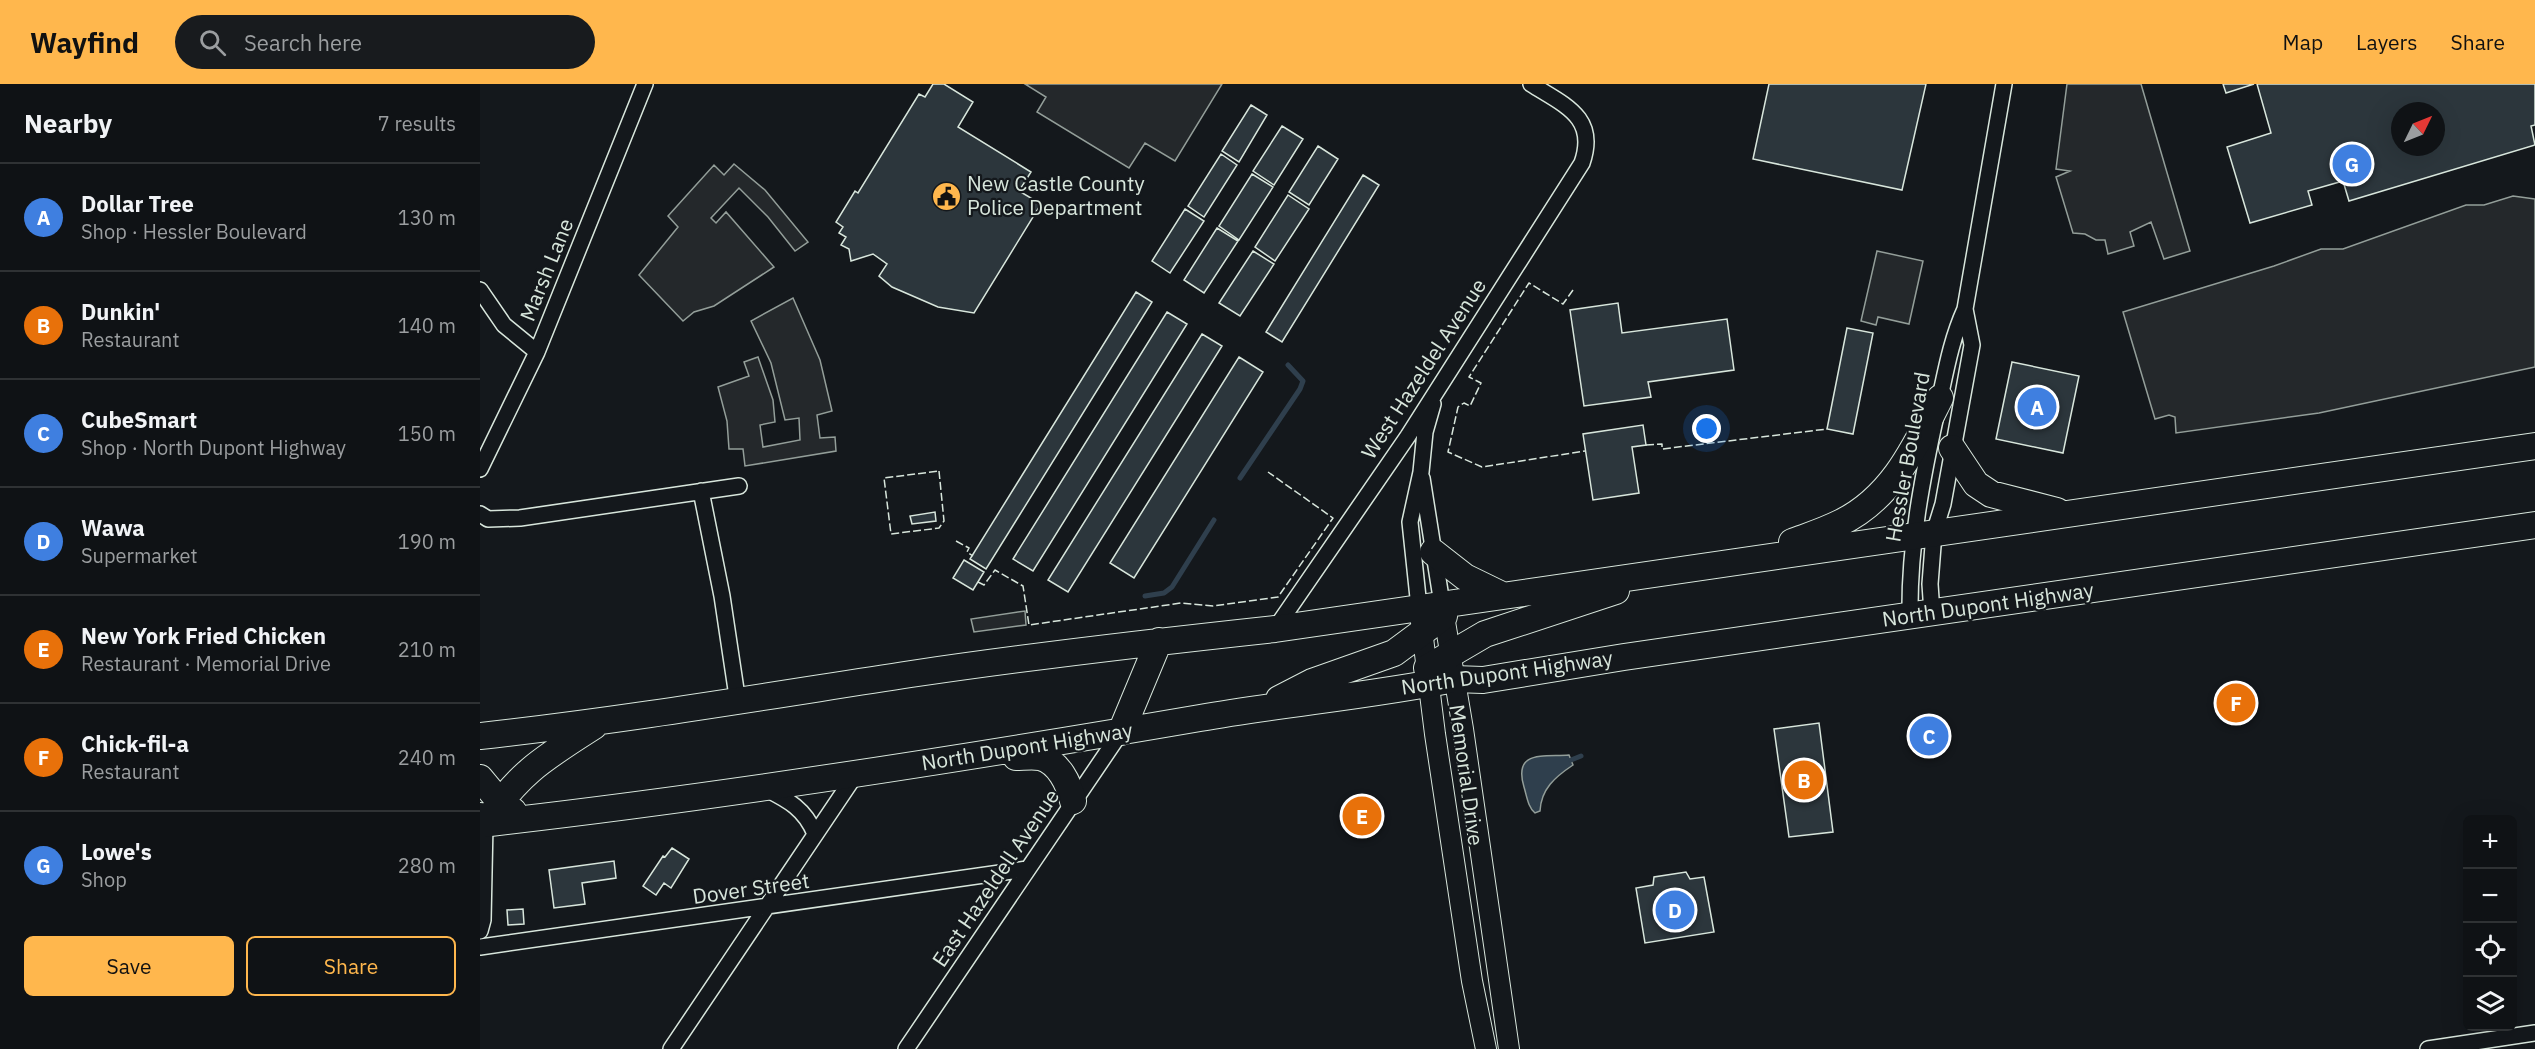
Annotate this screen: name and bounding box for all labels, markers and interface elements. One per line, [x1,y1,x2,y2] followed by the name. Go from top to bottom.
[175,15,595,69] search box
[30,24,139,61] text: Wayfind
[196,26,229,59] icon: search
[244,28,362,57] text: Search here
[2283,28,2323,56] text: Map
[2356,28,2418,56] text: Layers
[2451,28,2505,56] text: Share
[2391,102,2445,156] north arrow
[24,106,112,140] text: Nearby
[378,110,456,137] text: 7 results
[2332,142,2372,187] pin: G
[967,169,1145,221] place label: New Castle County Police Department
[930,180,962,212] public building icon: New Castle County Police Department
[81,189,194,218] text: Dollar Tree
[37,204,50,231] text: A
[398,204,456,231] text: 130 m
[513,214,579,325] street label: Marsh Lane
[81,218,307,245] text: Shop · Hessler Boulevard
[1354,273,1492,464] street label: West Hazeldel Avenue
[81,297,160,326] text: Dunkin'
[37,312,50,339] text: B
[398,312,456,339] text: 140 m
[81,326,179,353] text: Restaurant
[1878,370,1936,544] street label: Hessler Boulevard
[2018,384,2056,430] pin: A
[81,405,197,434] text: CubeSmart
[1692,414,1721,443] your location
[37,420,50,447] text: C
[398,420,456,447] text: 150 m
[81,434,346,461] text: Shop · North Dupont Highway
[81,513,145,542] text: Wawa
[37,528,50,555] text: D
[398,528,456,555] text: 190 m
[81,542,198,569] text: Supermarket
[1880,575,2096,633] street label: North Dupont Highway
[81,621,326,650] text: New York Fried Chicken
[37,636,50,663] text: E
[398,636,456,663] text: 210 m
[1399,643,1615,701] street label: North Dupont Highway
[81,650,331,677] text: Restaurant · Memorial Drive
[2216,680,2256,726] pin: F
[1443,702,1491,847] street label: Memorial Drive
[1910,714,1948,758] pin: C
[919,715,1135,777] street label: North Dupont Highway
[81,729,189,758] text: Chick-fil-a
[38,744,49,771] text: F
[398,744,456,771] text: 240 m
[81,758,179,785] text: Restaurant
[1784,758,1824,802] pin: B
[925,783,1065,972] street label: East Hazeldell Avenue
[1342,794,1382,838] pin: E
[2463,815,2517,1031] map controls
[2463,815,2517,869] button: +
[81,837,152,866] text: Lowe's
[36,852,51,879] text: G
[398,852,456,879] text: 280 m
[81,866,127,893] text: Shop
[691,866,811,910] street label: Dover Street
[2463,869,2517,923] button: −
[1656,888,1694,932] pin: D
[2463,923,2517,977] button: locate
[24,936,234,996] button: Save
[246,936,456,996] button: Share
[2463,977,2517,1031] button: layers

